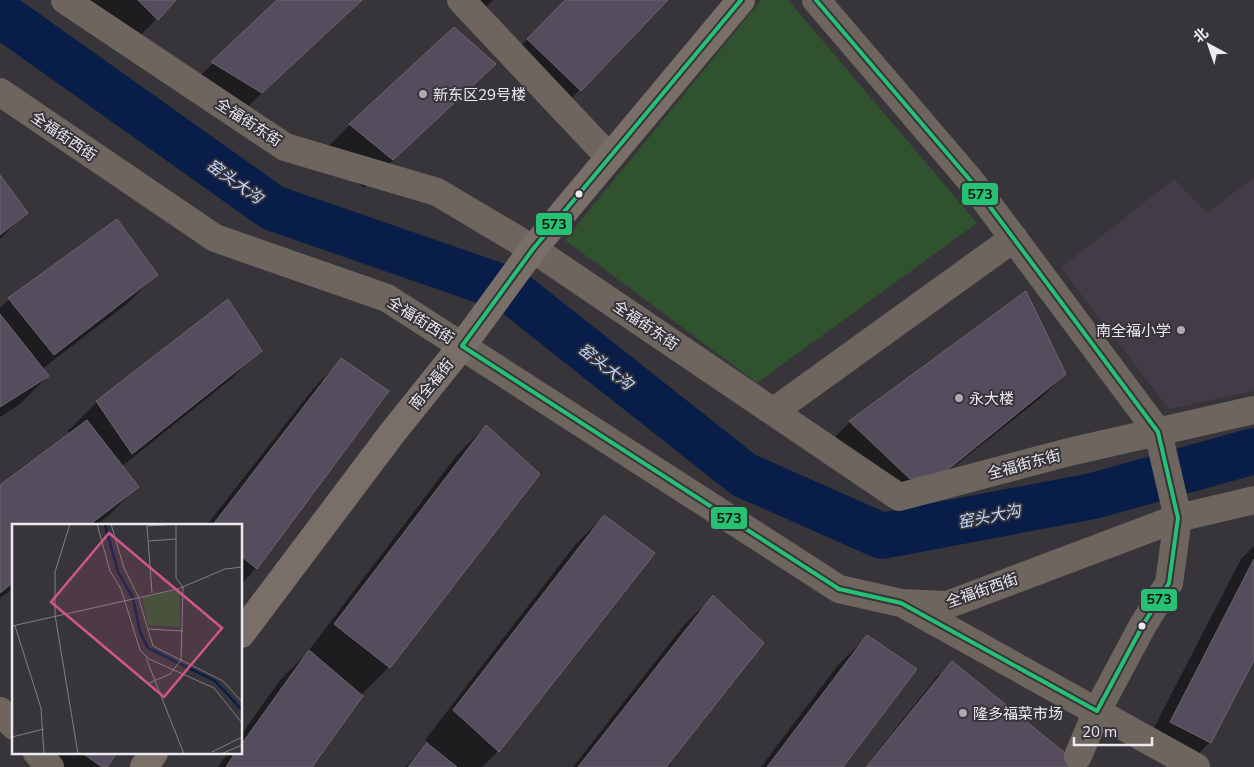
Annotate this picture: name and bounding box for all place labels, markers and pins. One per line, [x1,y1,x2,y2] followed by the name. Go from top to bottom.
[433,85,526,104] place label: 新东区29号楼
[417,88,429,100] marker: 新东区29号楼
[574,189,584,199] unlabelled marker
[1096,321,1171,340] place label: 南全福小学
[1175,324,1187,336] marker: 南全福小学
[969,389,1014,408] place label: 永大楼
[953,392,965,404] marker: 永大楼
[1137,621,1147,631] unlabelled marker
[973,704,1063,723] place label: 隆多福菜市场
[957,707,969,719] marker: 隆多福菜市场

